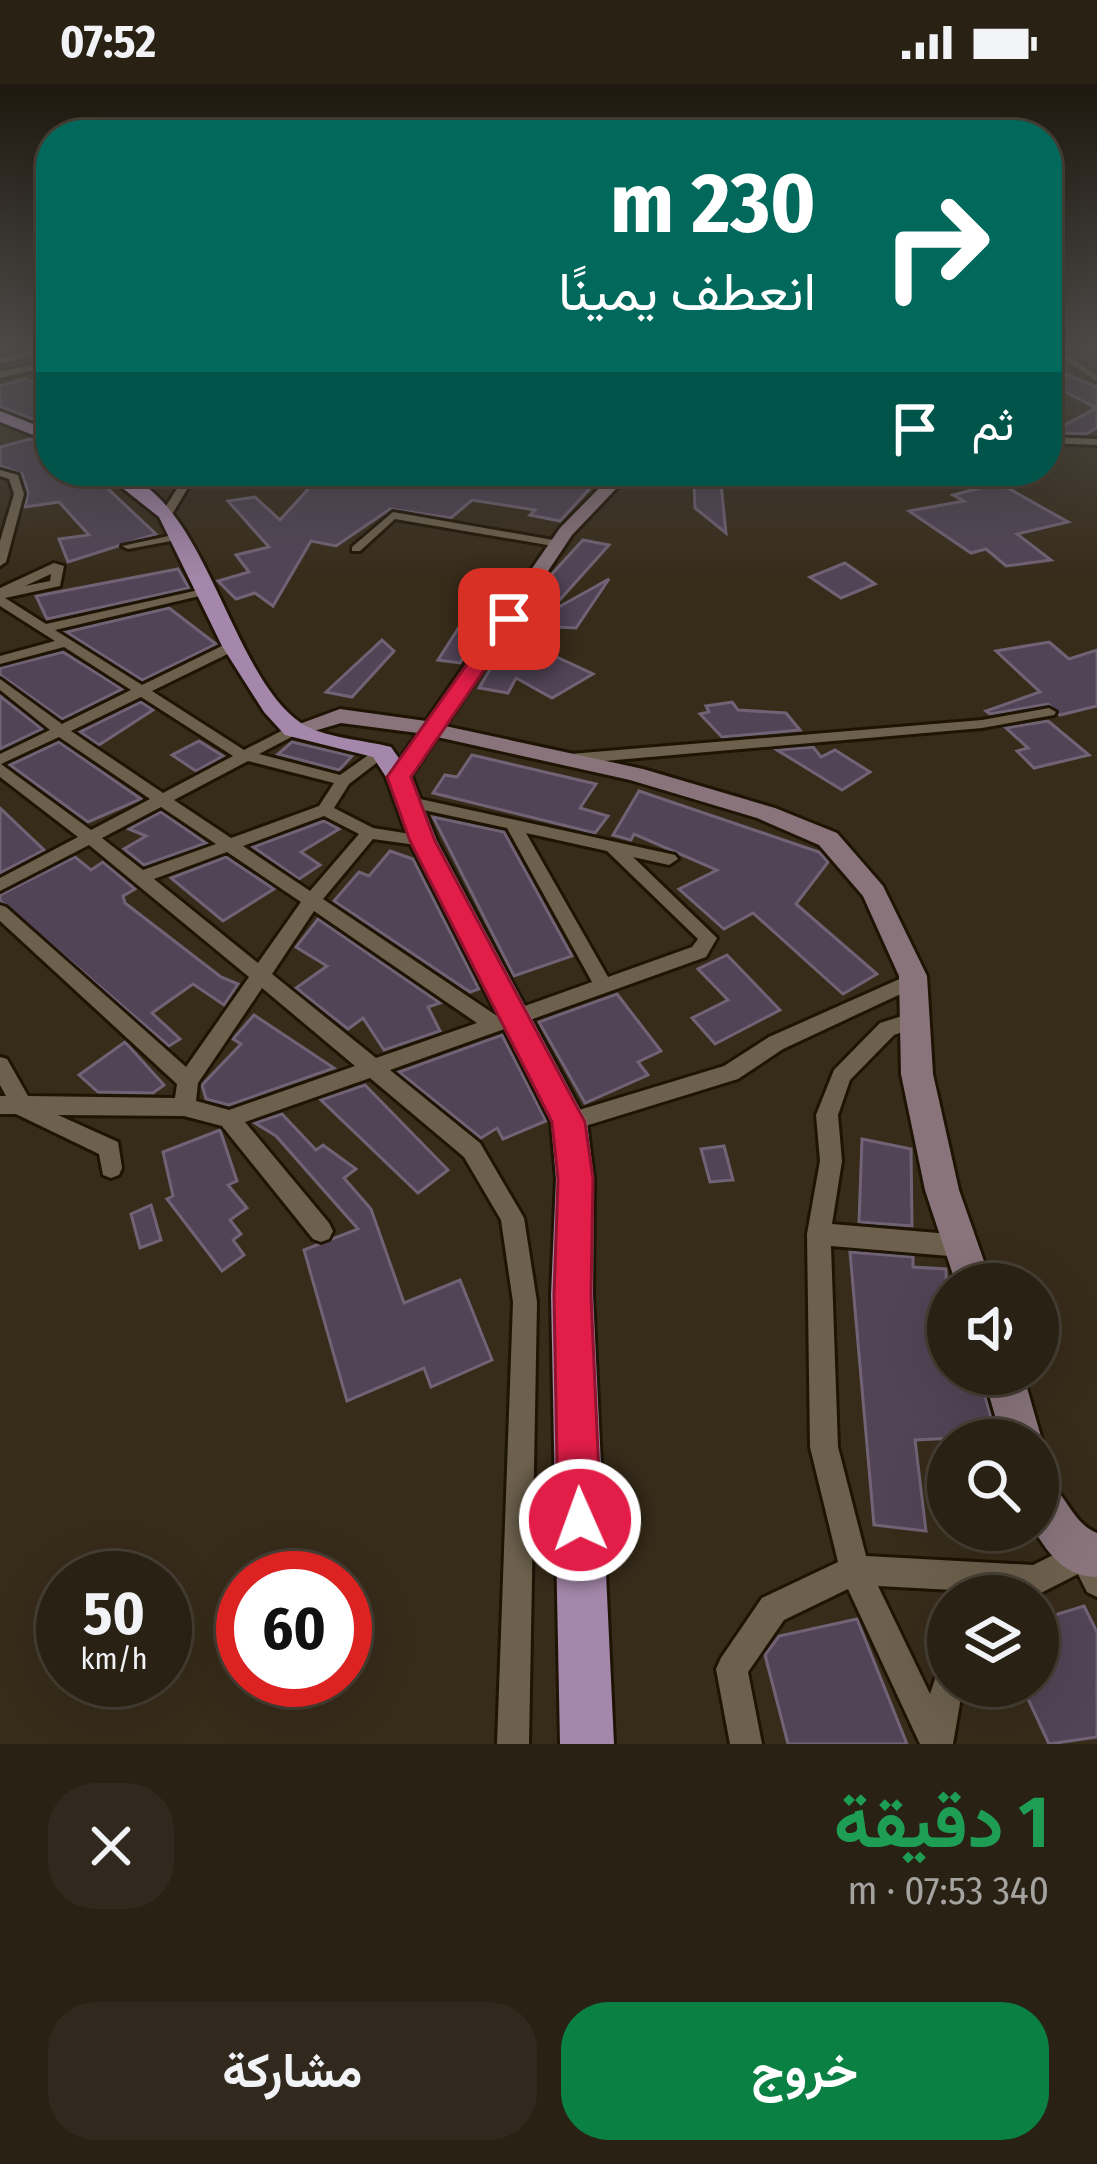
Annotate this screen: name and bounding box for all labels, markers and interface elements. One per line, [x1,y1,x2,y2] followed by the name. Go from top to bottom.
[60,15,156,69] text: 07:52
[610,153,816,254] text: 230 m
[858,168,1014,324] icon: right
[558,260,816,324] text: انعطف يمينًا
[882,396,948,462] icon: arrive
[972,398,1014,452] text: ثم
[458,568,560,670] pin
[476,586,542,652] icon: arrive
[927,1263,1059,1707] map controls
[927,1263,1059,1395] button: sound
[927,1419,1059,1551] button: search
[517,1457,643,1583] position arrow
[216,1551,372,1707] speed limit sign: 60
[927,1575,1059,1707] button: layers
[83,1578,145,1650] text: 50
[81,1641,147,1677] text: km/h
[834,1780,1049,1866] text: 1 دقيقة
[48,1783,174,1909] button: close
[848,1868,1049,1914] text: 340 m · 07:53
[48,2002,537,2140] button: مشاركة
[561,2002,1049,2140] button: خروج

